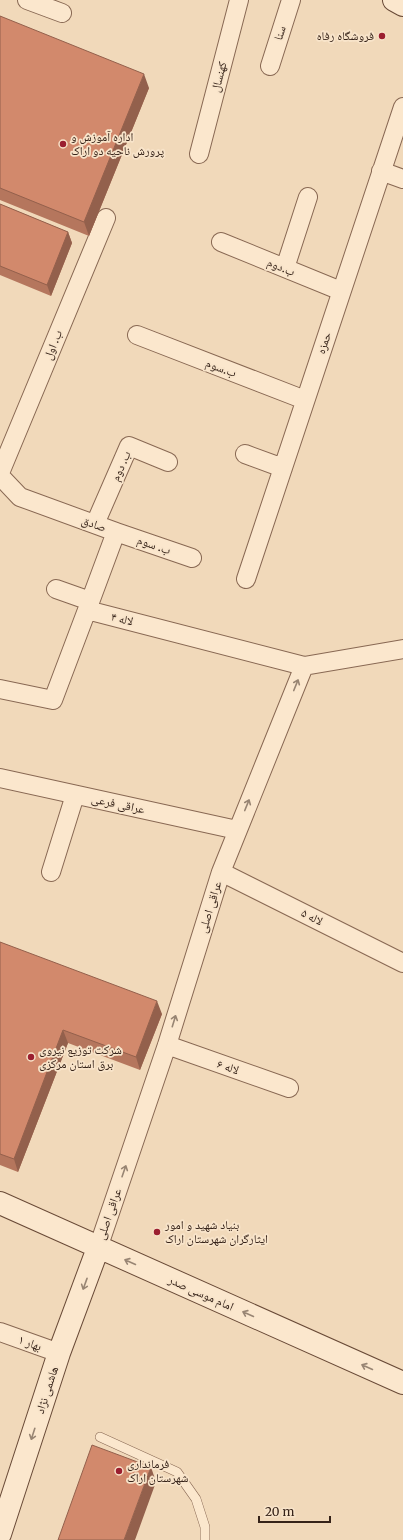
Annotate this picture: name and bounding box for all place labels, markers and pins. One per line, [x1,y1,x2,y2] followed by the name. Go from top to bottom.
[317,28,374,43] place label: فروشگاه رفاه
[377,31,387,41] marker: فروشگاه رفاه
[71,129,165,158] place label: اداره آموزش و پرورش ناحیه دو اراک
[58,139,68,149] marker: اداره آموزش و پرورش ناحیه دو اراک
[39,1042,122,1071] place label: شرکت توزیع نیروی برق استان مرکزی
[26,1052,36,1062] marker: شرکت توزیع نیروی برق استان مرکزی
[164,1217,268,1246] place label: بنیاد شهید و امور ایثارگران شهرستان اراک
[152,1227,162,1237] marker: بنیاد شهید و امور ایثارگران شهرستان اراک
[127,1456,189,1485] place label: فرمانداری شهرستان اراک
[114,1466,124,1476] marker: فرمانداری شهرستان اراک

